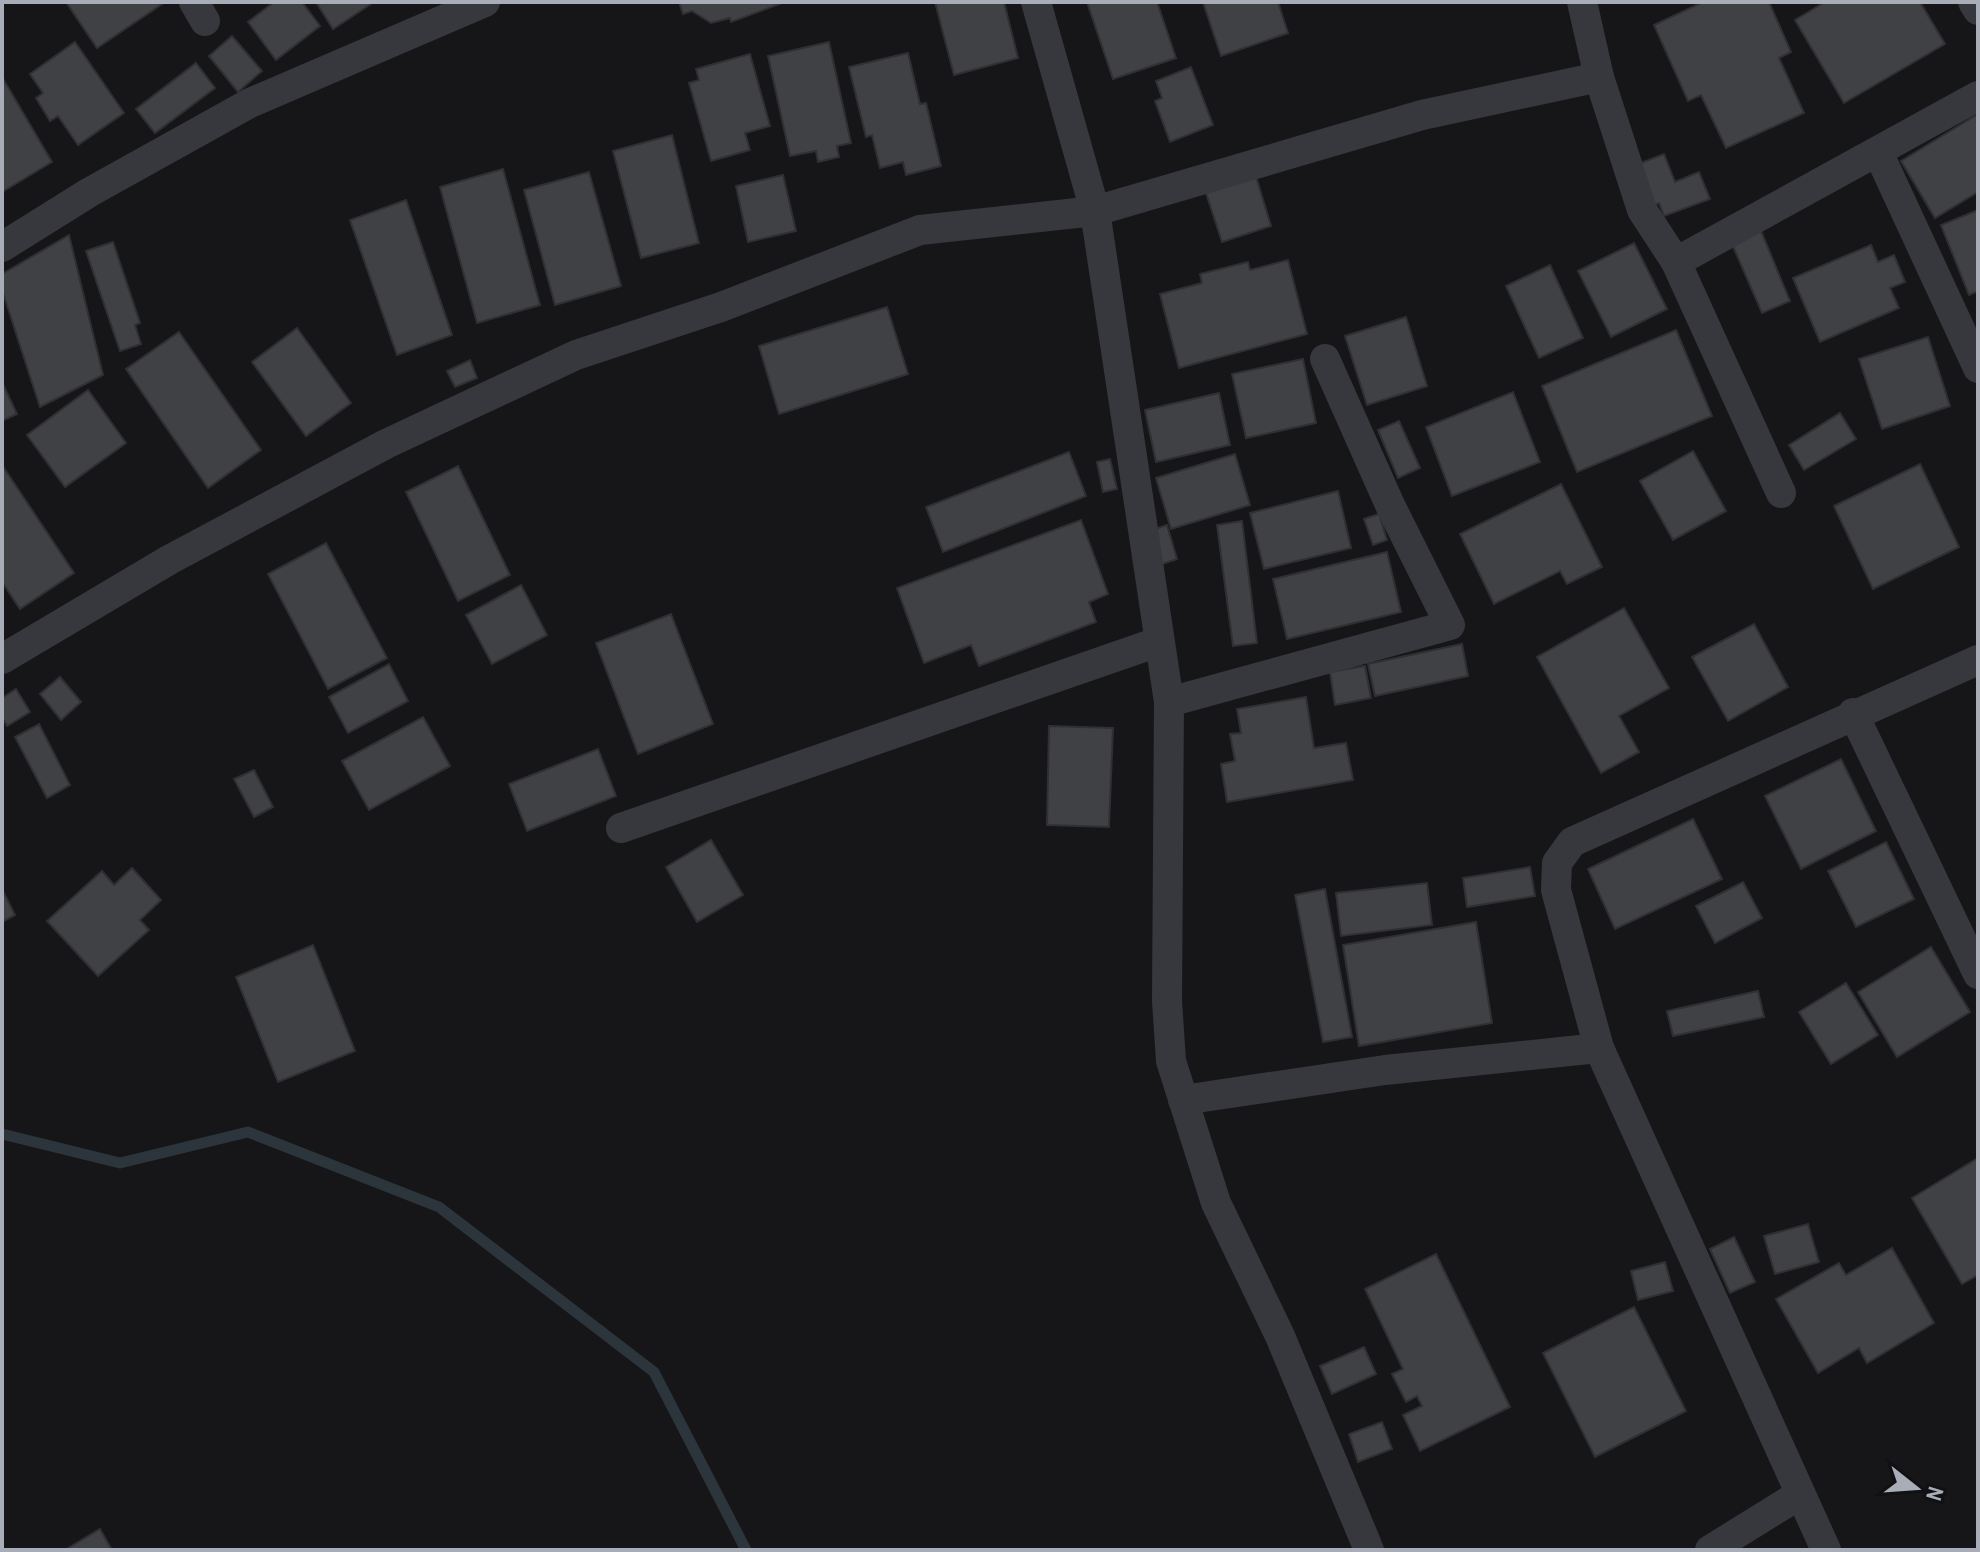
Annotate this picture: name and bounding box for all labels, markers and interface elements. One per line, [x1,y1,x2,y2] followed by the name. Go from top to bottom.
[1876,1448,1956,1528] north arrow
[1919,1483,1951,1504] text: N

